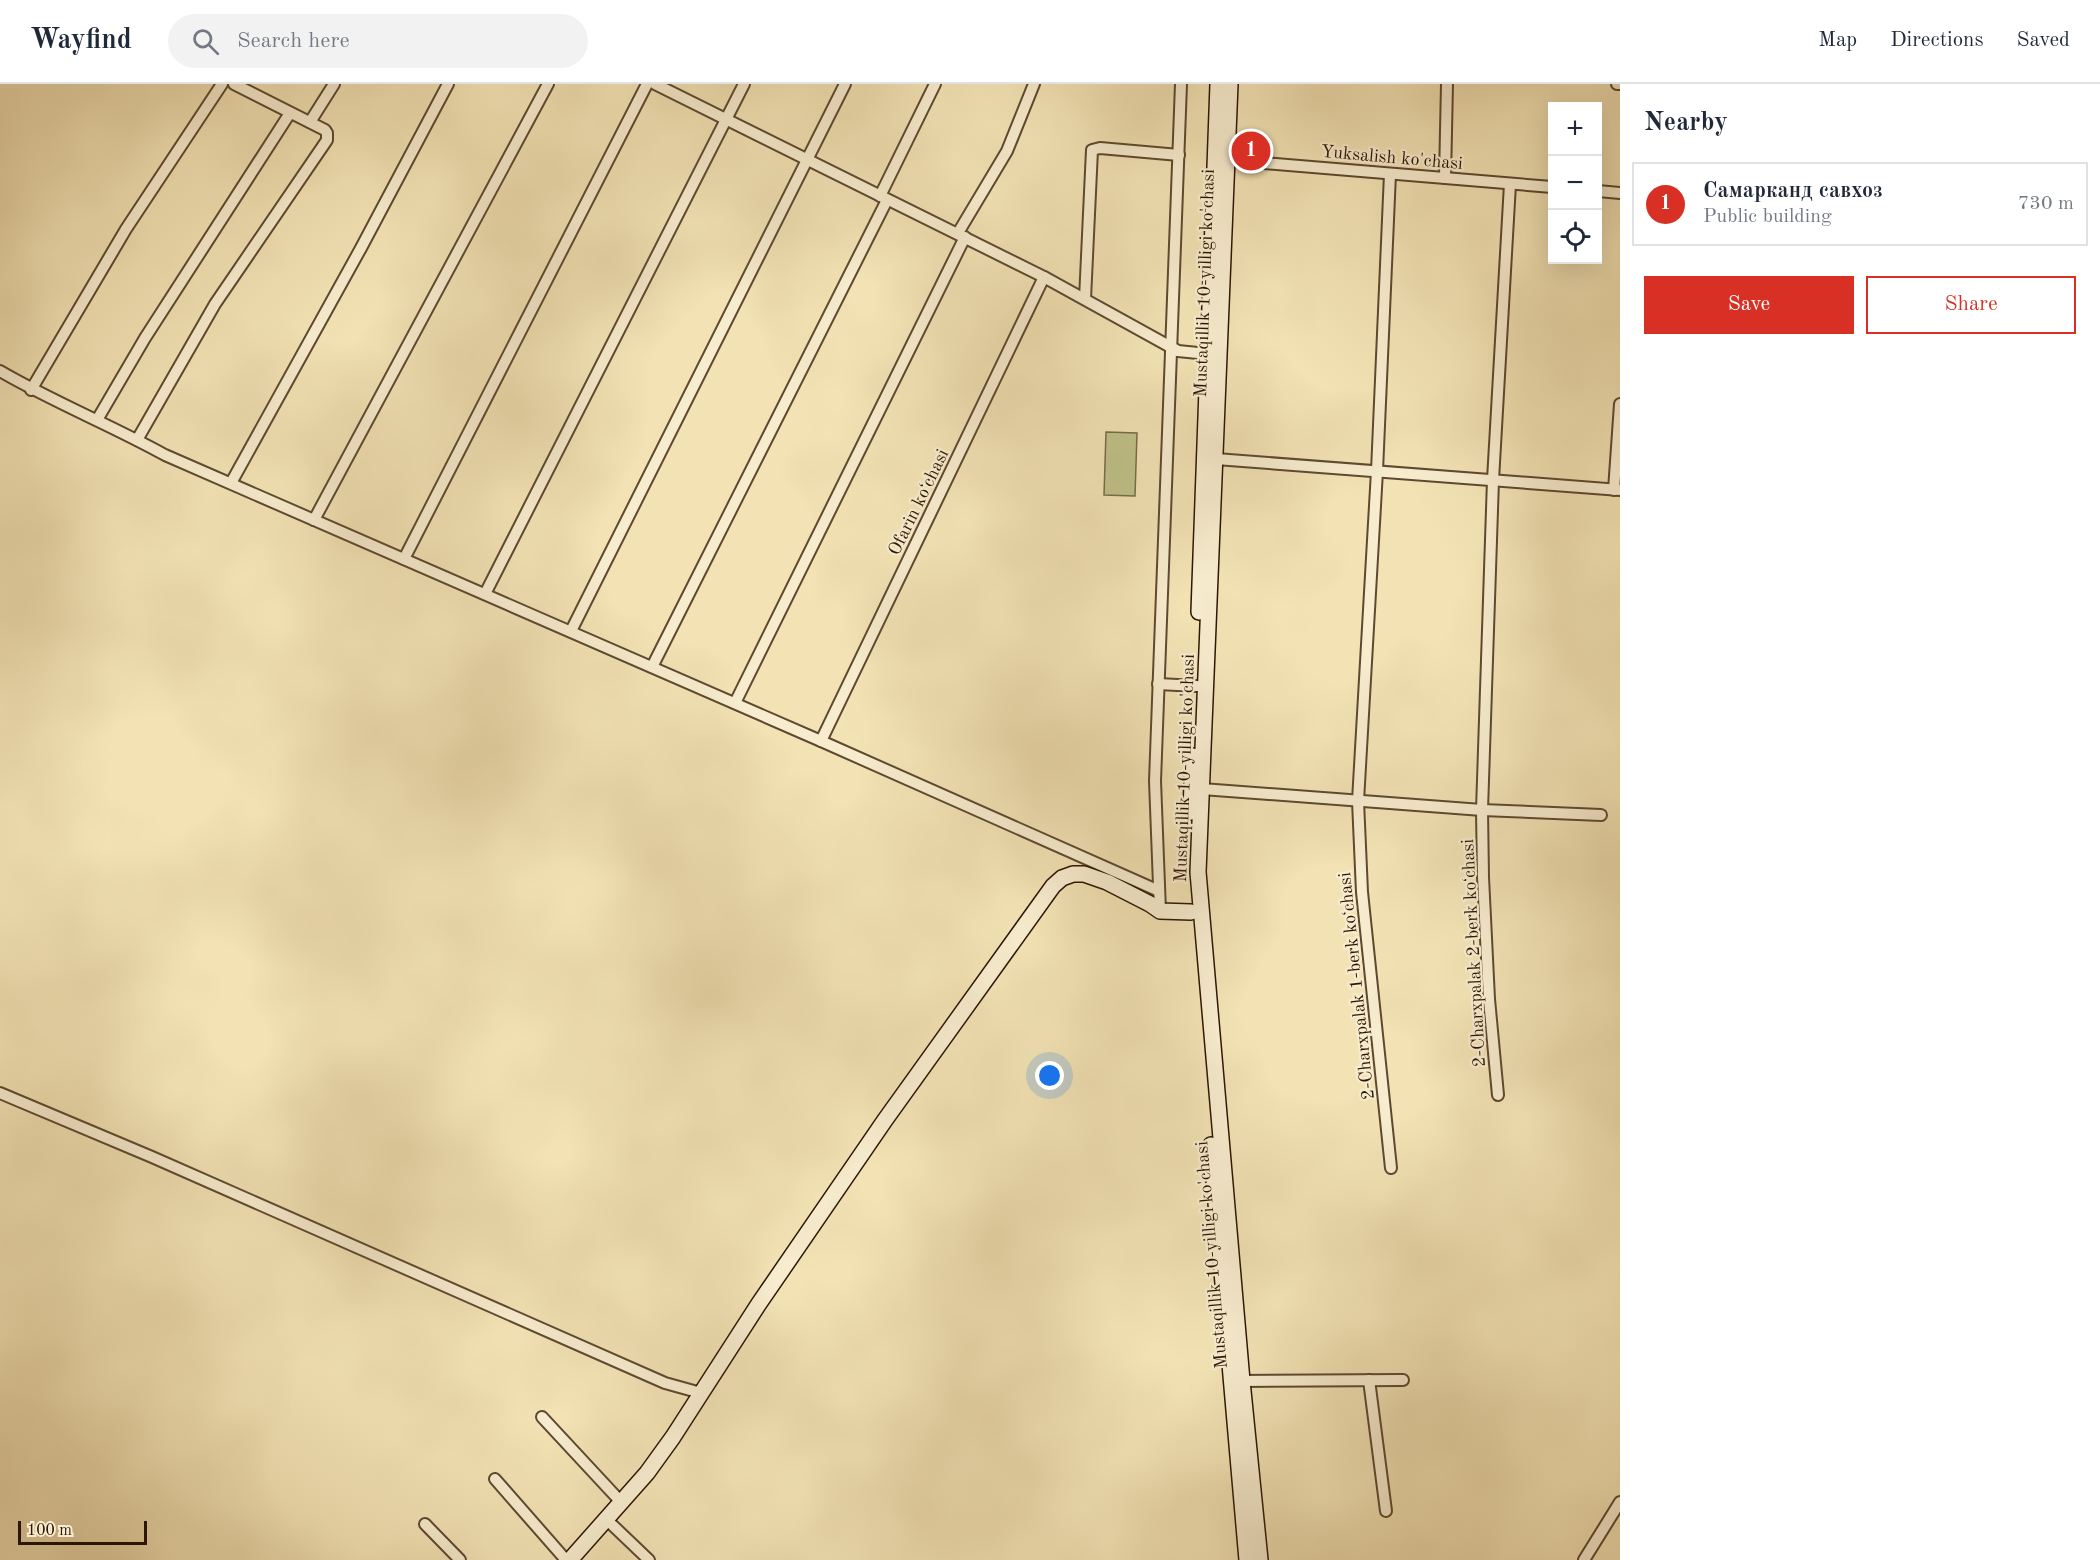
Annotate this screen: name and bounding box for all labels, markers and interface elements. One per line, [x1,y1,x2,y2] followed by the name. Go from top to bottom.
[168,14,588,68] search box
[189,25,222,58] icon: search
[30,27,132,55] text: Wayfind
[237,30,350,52] text: Search here
[1818,30,1857,51] text: Map
[1890,30,1984,51] text: Directions
[2017,30,2070,51] text: Saved
[1548,102,1602,264] map controls
[1548,102,1602,156] button: +
[1644,110,1728,136] text: Nearby
[1232,128,1270,174] pin: 1
[1320,143,1464,173] street label: Yuksalish ko'chasi
[1548,156,1602,210] button: −
[1192,168,1218,398] street label: Mustaqillik 10-yilligi ko'chasi
[1703,180,1883,202] text: Самарканд савхоз
[1660,194,1671,214] text: 1
[2018,194,2074,214] text: 730 m
[1703,207,1832,227] text: Public building
[1548,210,1602,264] button: locate
[1644,276,1854,334] button: Save
[1866,276,2076,334] button: Share
[885,446,952,558] street label: Ofarin koʻchasi
[1172,653,1198,883] street label: Mustaqillik 10-yilligi ko'chasi
[1459,838,1489,1067] street label: 2-Charxpalak 2-berk koʻchasi
[1336,871,1378,1100] street label: 2-Charxpalak 1-berk koʻchasi
[1035,1061,1064,1090] your location
[1193,1140,1231,1370] street label: Mustaqillik 10-yilligi ko'chasi
[18,1518,147,1546] scale bar
[27,1523,72,1539] text: 100 m

